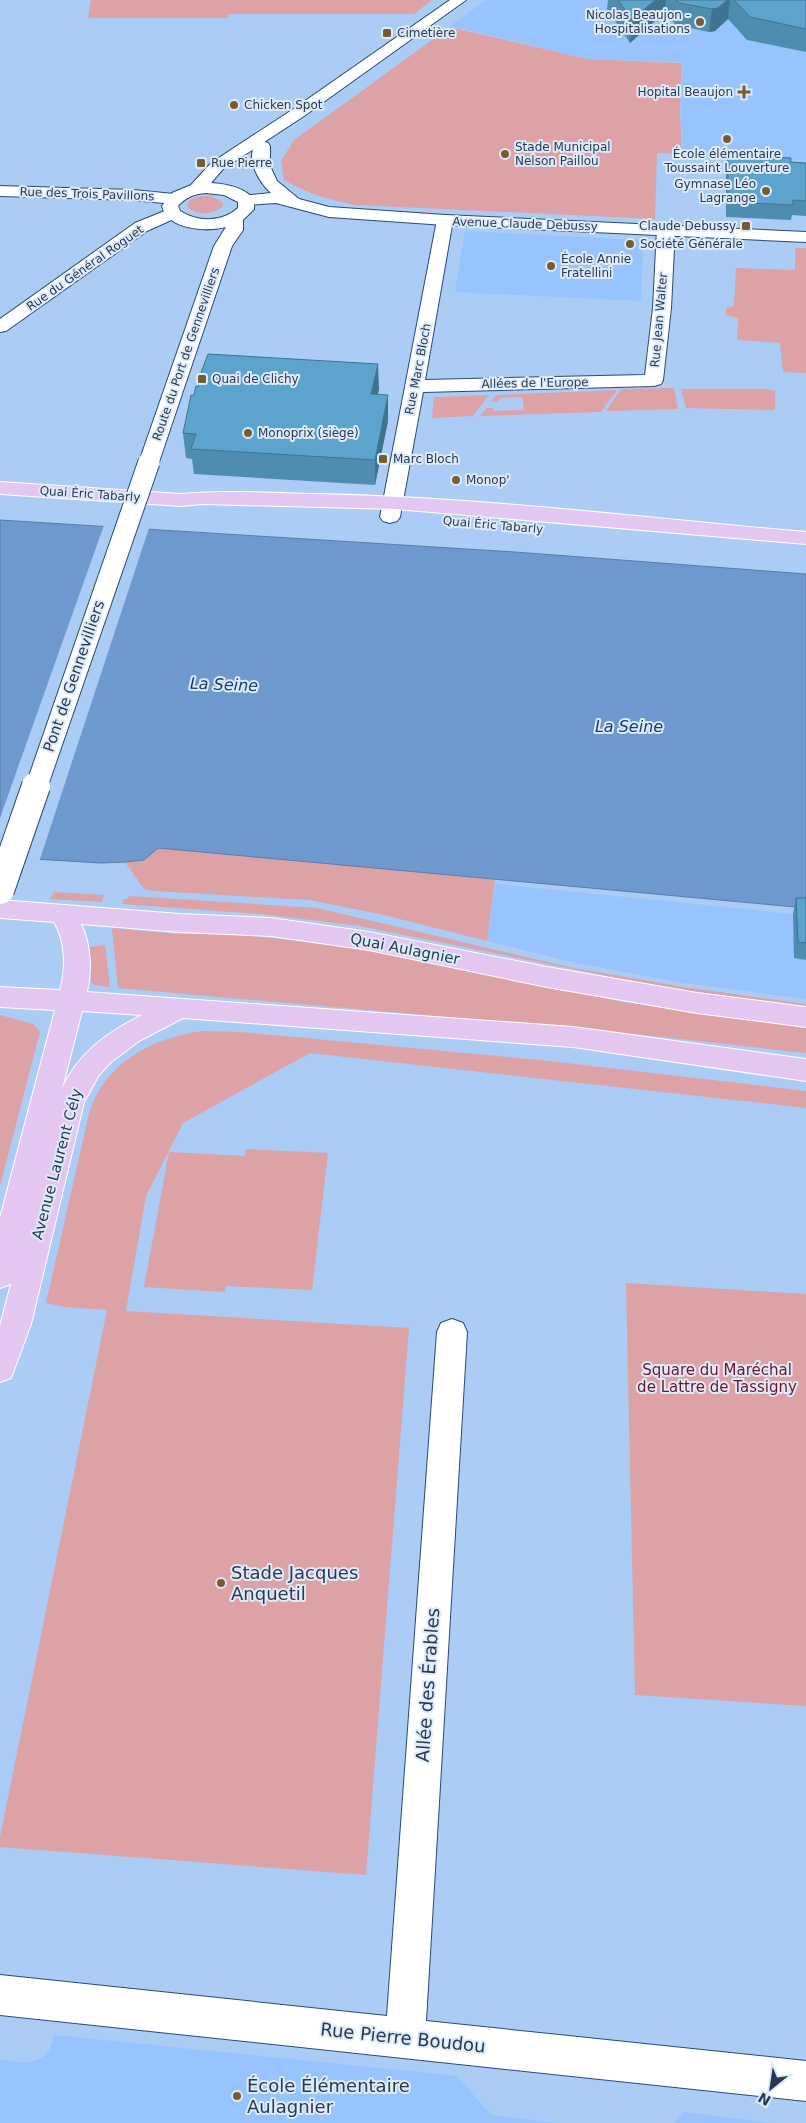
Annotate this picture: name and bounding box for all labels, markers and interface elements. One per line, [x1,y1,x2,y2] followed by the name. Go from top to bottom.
[586,8,690,36] place label: Nicolas Beaujon - Hospitalisations
[694,16,706,28] marker: Nicolas Beaujon - Hospitalisations
[397,26,455,40] place label: Cimetière
[381,27,393,39] marker: Cimetière
[638,85,733,99] place label: Hopital Beaujon
[737,85,751,99] marker: Hopital Beaujon
[244,98,323,112] place label: Chicken Spot
[228,99,240,111] marker: Chicken Spot
[721,133,733,145] marker: École élémentaire Toussaint Louverture
[515,140,611,168] place label: Stade Municipal Nelson Paillou
[664,146,789,175] place label: École élémentaire Toussaint Louverture
[499,148,511,160] marker: Stade Municipal Nelson Paillou
[211,156,272,170] place label: Rue Pierre
[195,157,207,169] marker: Rue Pierre
[674,177,756,205] place label: Gymnase Léo Lagrange
[19,185,155,203] street label: Rue des Trois Pavillons
[760,185,772,197] marker: Gymnase Léo Lagrange
[452,214,598,234] street label: Avenue Claude Debussy
[639,219,736,233] place label: Claude Debussy
[740,220,752,232] marker: Claude Debussy
[24,222,146,314] street label: Rue du Général Roguet
[640,237,743,251] place label: Société Générale
[624,238,636,250] marker: Société Générale
[561,251,631,280] place label: École Annie Fratellini
[545,260,557,272] marker: École Annie Fratellini
[150,265,222,443] street label: Route du Port de Gennevilliers
[648,272,670,368] street label: Rue Jean Walter
[402,322,434,416] street label: Rue Marc Bloch
[212,372,299,386] place label: Quai de Clichy
[196,373,208,385] marker: Quai de Clichy
[481,375,589,391] street label: Allées de l'Europe
[258,426,359,440] place label: Monoprix (siège)
[242,427,254,439] marker: Monoprix (siège)
[393,452,459,466] place label: Marc Bloch
[377,453,389,465] marker: Marc Bloch
[466,473,510,487] place label: Monop'
[450,474,462,486] marker: Monop'
[39,483,141,505] street label: Quai Éric Tabarly
[442,513,544,536] street label: Quai Éric Tabarly
[40,598,108,754] street label: Pont de Gennevilliers
[190,674,259,695] water label: La Seine
[595,717,663,736] water label: La Seine
[349,930,462,969] street label: Quai Aulagnier
[28,1086,86,1241] street label: Avenue Laurent Cély
[637,1361,797,1396] park label: Square du Maréchal de Lattre de Tassigny
[231,1562,358,1604] place label: Stade Jacques Anquetil
[215,1577,227,1589] marker: Stade Jacques Anquetil
[412,1607,443,1763] street label: Allée des Érables
[319,2018,487,2057] street label: Rue Pierre Boudou
[746,2063,796,2113] north arrow
[247,2075,410,2117] place label: École Élémentaire Aulagnier
[755,2089,774,2109] text: N
[231,2090,243,2102] marker: École Élémentaire Aulagnier

